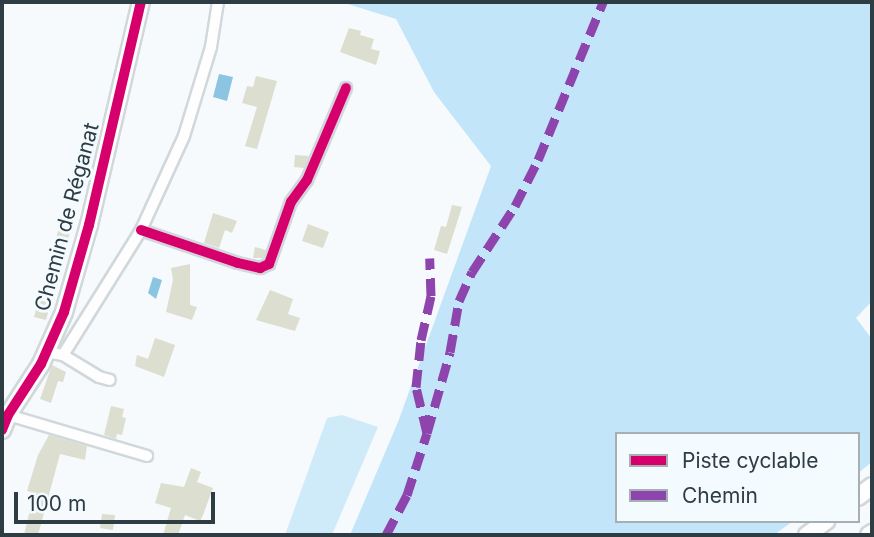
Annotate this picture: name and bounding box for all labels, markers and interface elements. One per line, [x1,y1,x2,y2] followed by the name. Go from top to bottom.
[30,120,104,314] street label: Chemin de Réganat
[615,432,860,523] legend
[682,448,818,473] text: Piste cyclable
[18,477,219,522] scale bar
[682,483,758,508] text: Chemin
[27,491,86,516] text: 100 m

